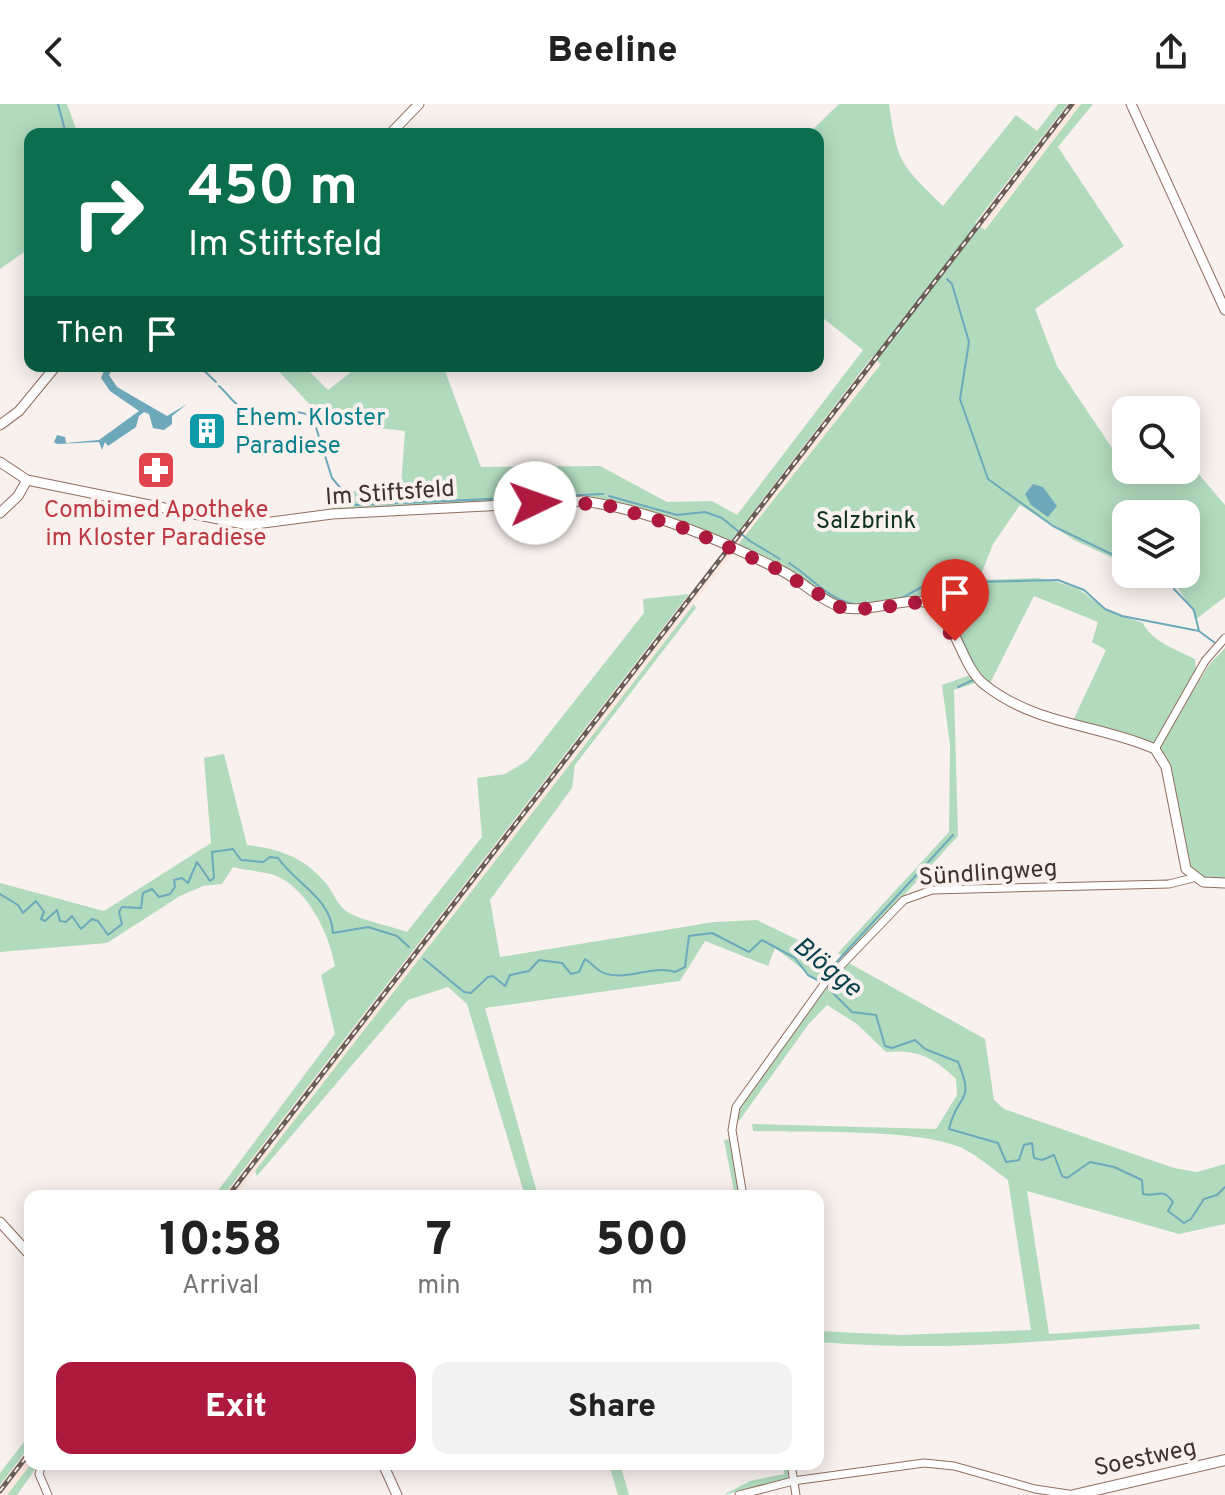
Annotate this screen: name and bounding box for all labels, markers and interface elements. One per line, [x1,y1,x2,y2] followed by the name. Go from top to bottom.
[547,29,678,75] text: Beeline
[32,30,76,74] icon: back
[1149,30,1193,74] icon: share
[188,154,358,224] text: 450 m
[56,160,160,264] icon: right
[188,223,383,269] text: Im Stiftsfeld
[140,312,184,356] icon: arrive
[56,316,124,353] text: Then
[1112,396,1200,588] map controls
[1112,396,1200,484] button: search
[235,404,386,462] place label: Ehem. Kloster Paradiese
[186,410,228,452] building icon: Ehem. Kloster Paradiese
[135,449,177,491] pharmacy icon: Combimed Apotheke im Kloster Paradiese
[493,461,577,545] position arrow
[324,475,456,513] street label: Im Stiftsfeld
[44,496,268,554] place label: Combimed Apotheke im Kloster Paradiese
[1112,500,1200,588] button: layers
[816,507,916,537] park label: Salzbrink
[921,559,989,641] pin
[933,571,977,615] icon: arrive
[918,854,1058,894] street label: Sündlingweg
[785,930,868,1006] water label: Blögge
[159,1212,282,1272] text: 10:58
[426,1212,452,1272] text: 7
[596,1212,689,1272] text: 500
[182,1270,259,1303] text: Arrival
[417,1270,461,1303] text: min
[631,1270,653,1303] text: m
[56,1362,416,1454] button: Exit
[432,1362,792,1454] button: Share
[1092,1433,1199,1484] street label: Soestweg

